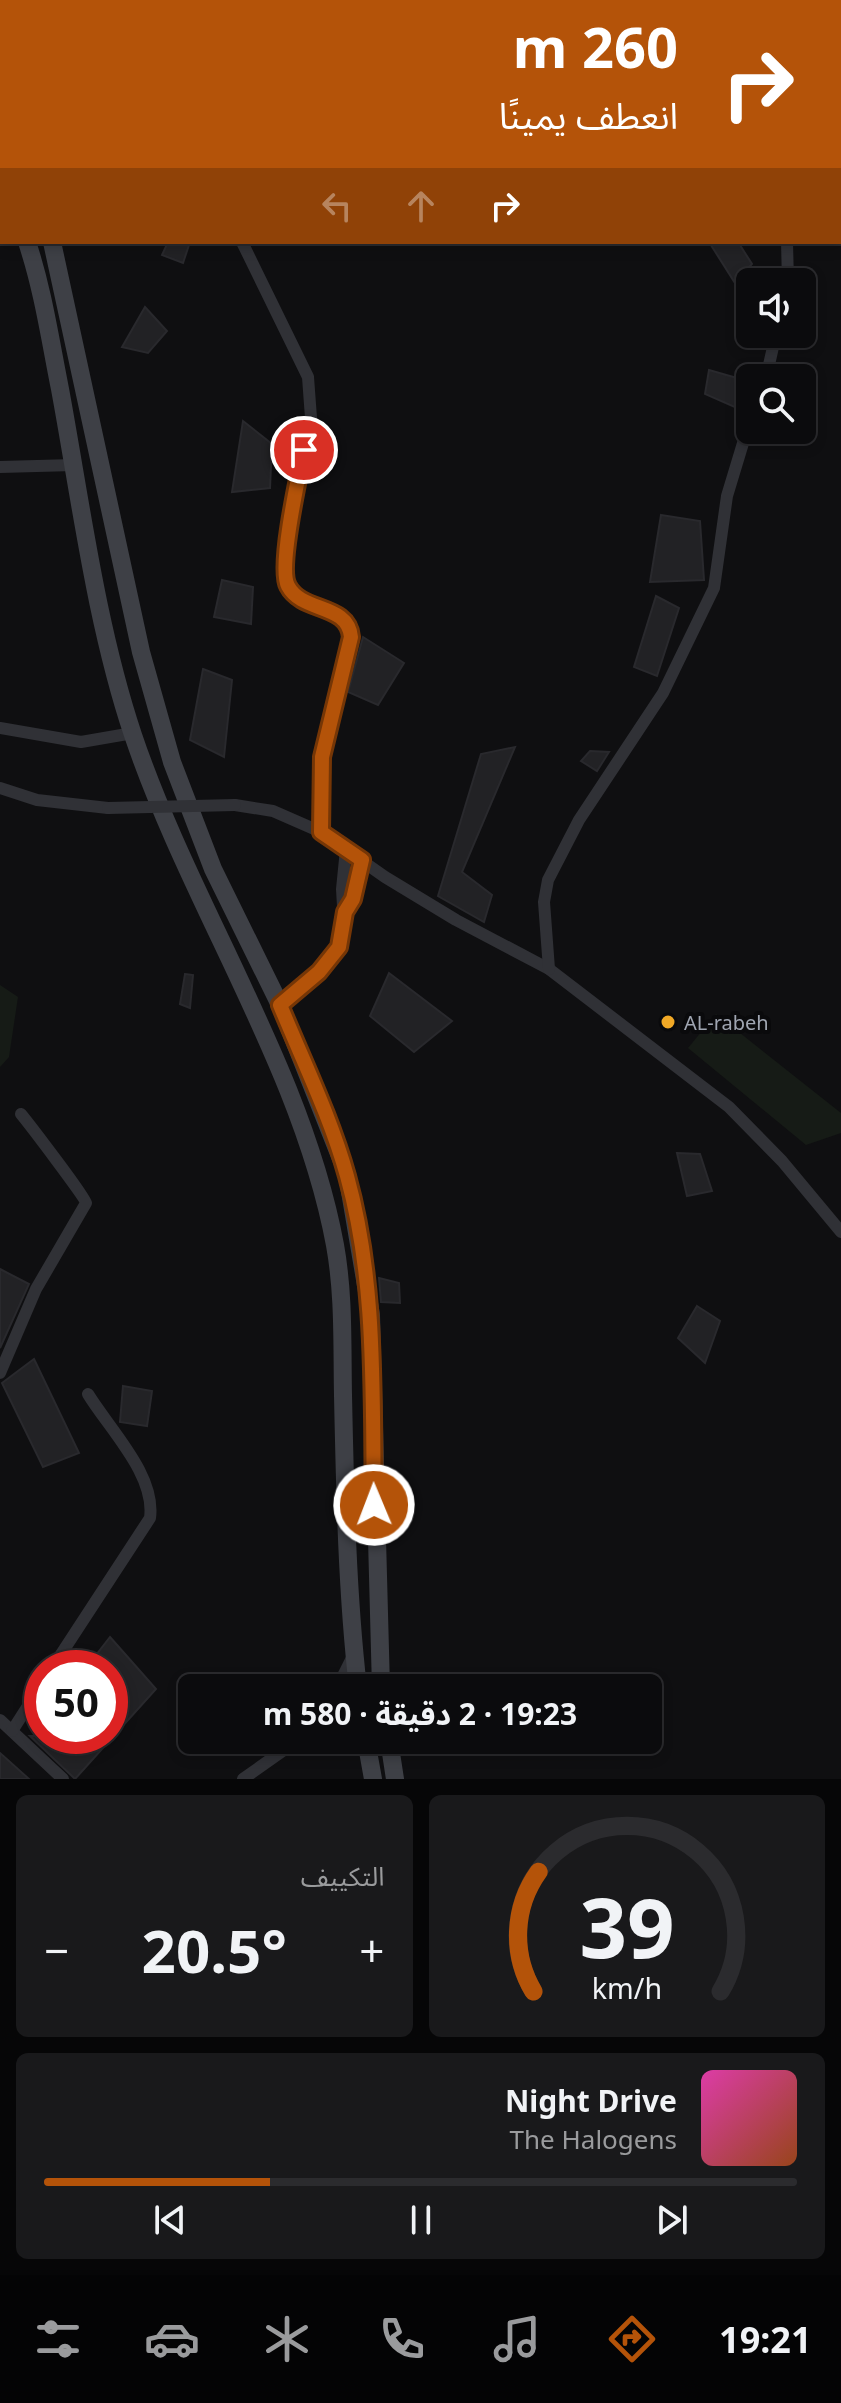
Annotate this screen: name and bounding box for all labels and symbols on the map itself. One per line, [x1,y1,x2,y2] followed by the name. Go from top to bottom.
[270,416,338,484] pin
[684,1009,769,1036] place label: AL-rabeh
[659,1013,677,1031] marker: AL-rabeh
[332,1463,416,1547] position arrow
[24,1650,128,1754] speed limit sign: 50

